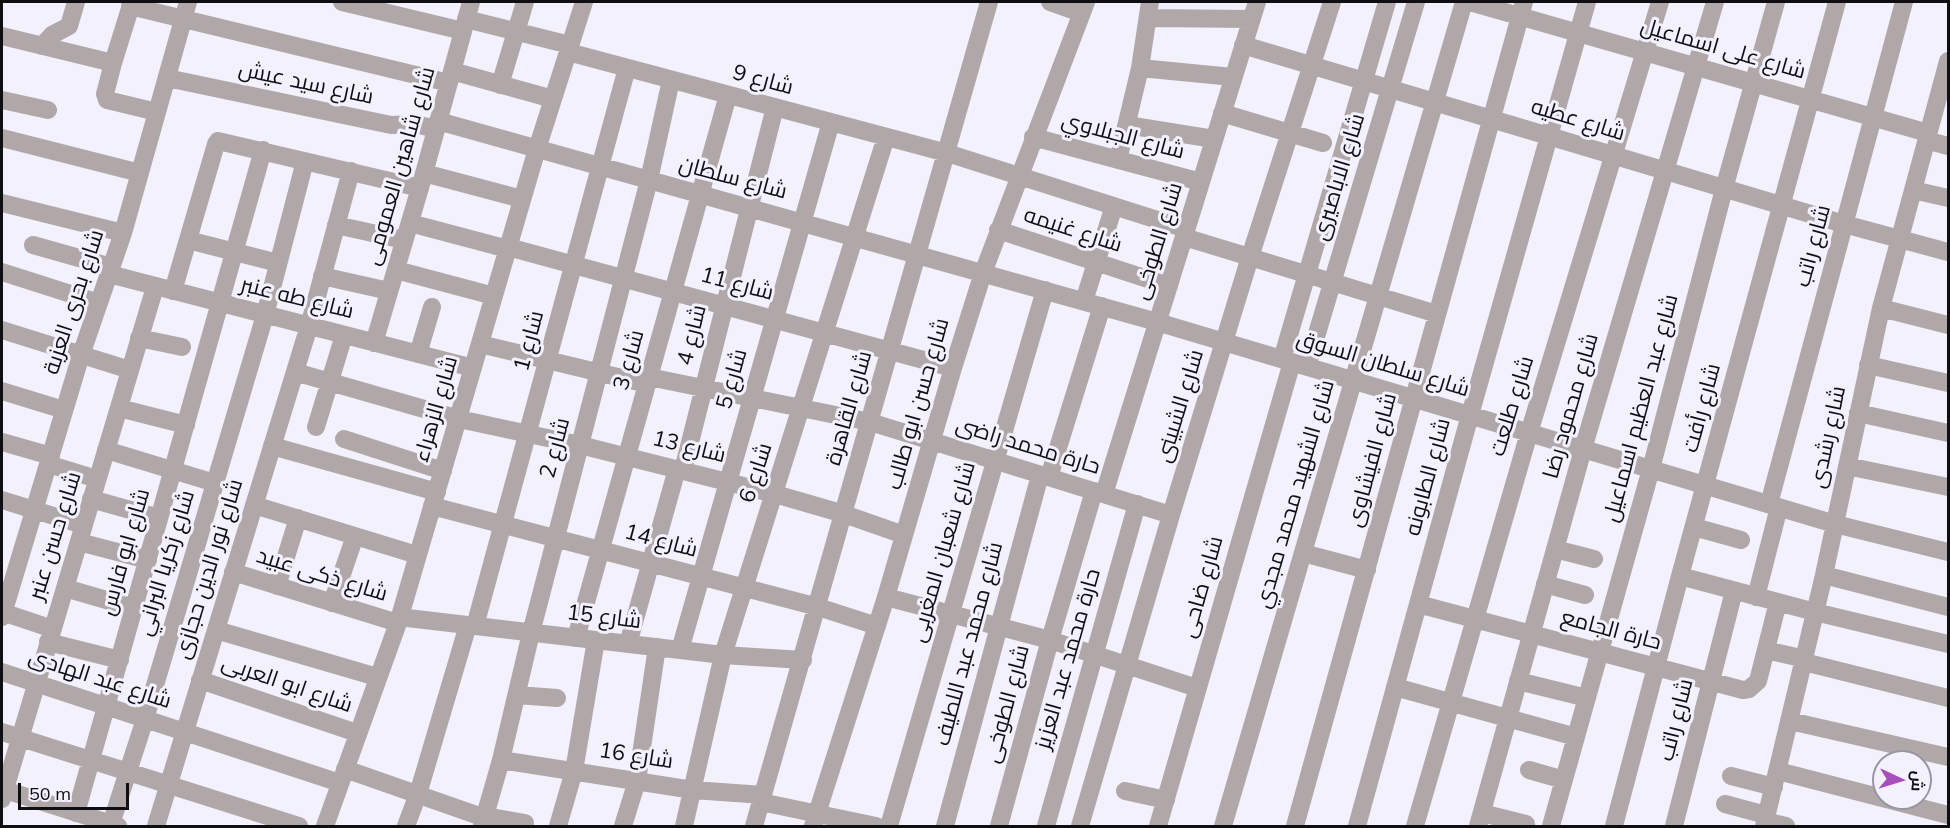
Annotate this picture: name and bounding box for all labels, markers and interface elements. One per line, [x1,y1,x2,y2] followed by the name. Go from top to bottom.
[1637,13,1809,85] street label: شارع على اسماعيل
[236,56,376,110] street label: شارع سيد عيش
[730,59,796,101] street label: شارع 9
[359,64,441,268] street label: شارع شاهين العمومى
[1528,93,1628,147] street label: شارع عطيه
[1058,107,1188,165] street label: شارع الجبلاوي
[1307,110,1371,244] street label: شارع الاباصيرى
[676,151,790,205] street label: شارع سلطان
[1128,179,1188,303] street label: شارع الطوخى
[1020,202,1126,258] street label: شارع غنيمه
[1789,202,1837,290] street label: شارع راتب
[38,226,110,378] street label: شارع بحرى العزبة
[697,262,777,306] street label: شارع 11
[238,271,356,325] street label: شارع طه عنبر
[1598,291,1684,525] street label: شارع عبد العظيم اسماعيل
[672,302,712,368] street label: شارع 4
[508,308,550,374] street label: شارع 1
[881,315,955,493] street label: شارع حسن ابو طالب
[1293,325,1473,403] street label: شارع سلطان السوق
[608,327,650,393] street label: شارع 3
[1538,330,1604,482] street label: شارع محمود رضا
[711,346,753,412] street label: شارع 5
[1150,346,1210,466] street label: شارع الشبينى
[820,348,878,468] street label: شارع القاهرة
[408,353,464,465] street label: شارع الزهراء
[1484,353,1540,459] street label: شارع طلعت
[1677,360,1727,456] street label: شارع رأفت
[1250,377,1340,611] street label: شارع الشهيد محمد مجدي
[1804,383,1852,491] street label: شارع رشدى
[1341,390,1403,530] street label: شارع الفيشاوى
[953,412,1103,480] street label: حارة محمد راضى
[534,415,576,481] street label: شارع 2
[1400,415,1456,539] street label: شارع الطابونه
[650,425,728,469] street label: شارع 13
[734,440,778,506] street label: شارع 6
[905,459,981,645] street label: شارع شعبان المغربى
[23,469,87,603] street label: شارع حسن عنبر
[169,476,249,662] street label: شارع نور الدين حجازى
[94,485,156,619] street label: شارع ابو فارس
[131,487,201,639] street label: شارع زكريا البراني
[621,519,701,563] street label: شارع 14
[1175,533,1229,641] street label: شارع ضاحى
[929,539,1009,749] street label: شارع محمد عبد اللطيف
[253,543,391,607] street label: شارع ذكى عبيد
[1030,566,1106,752] street label: حارة محمد عبد العزيز
[565,599,643,635] street label: شارع 15
[1558,604,1664,656] street label: حارة الجامع
[979,642,1035,766] street label: شارع الطوخى
[25,643,175,715] street label: شارع عبد الهادى
[218,649,356,719] street label: شارع ابو العربى
[1653,676,1699,764] street label: شارع راتب
[597,737,675,775] street label: شارع 16
[1872,750,1932,810] north arrow
[1907,770,1929,792] text: ش
[21,771,132,809] scale bar
[29,782,71,805] text: 50 m

